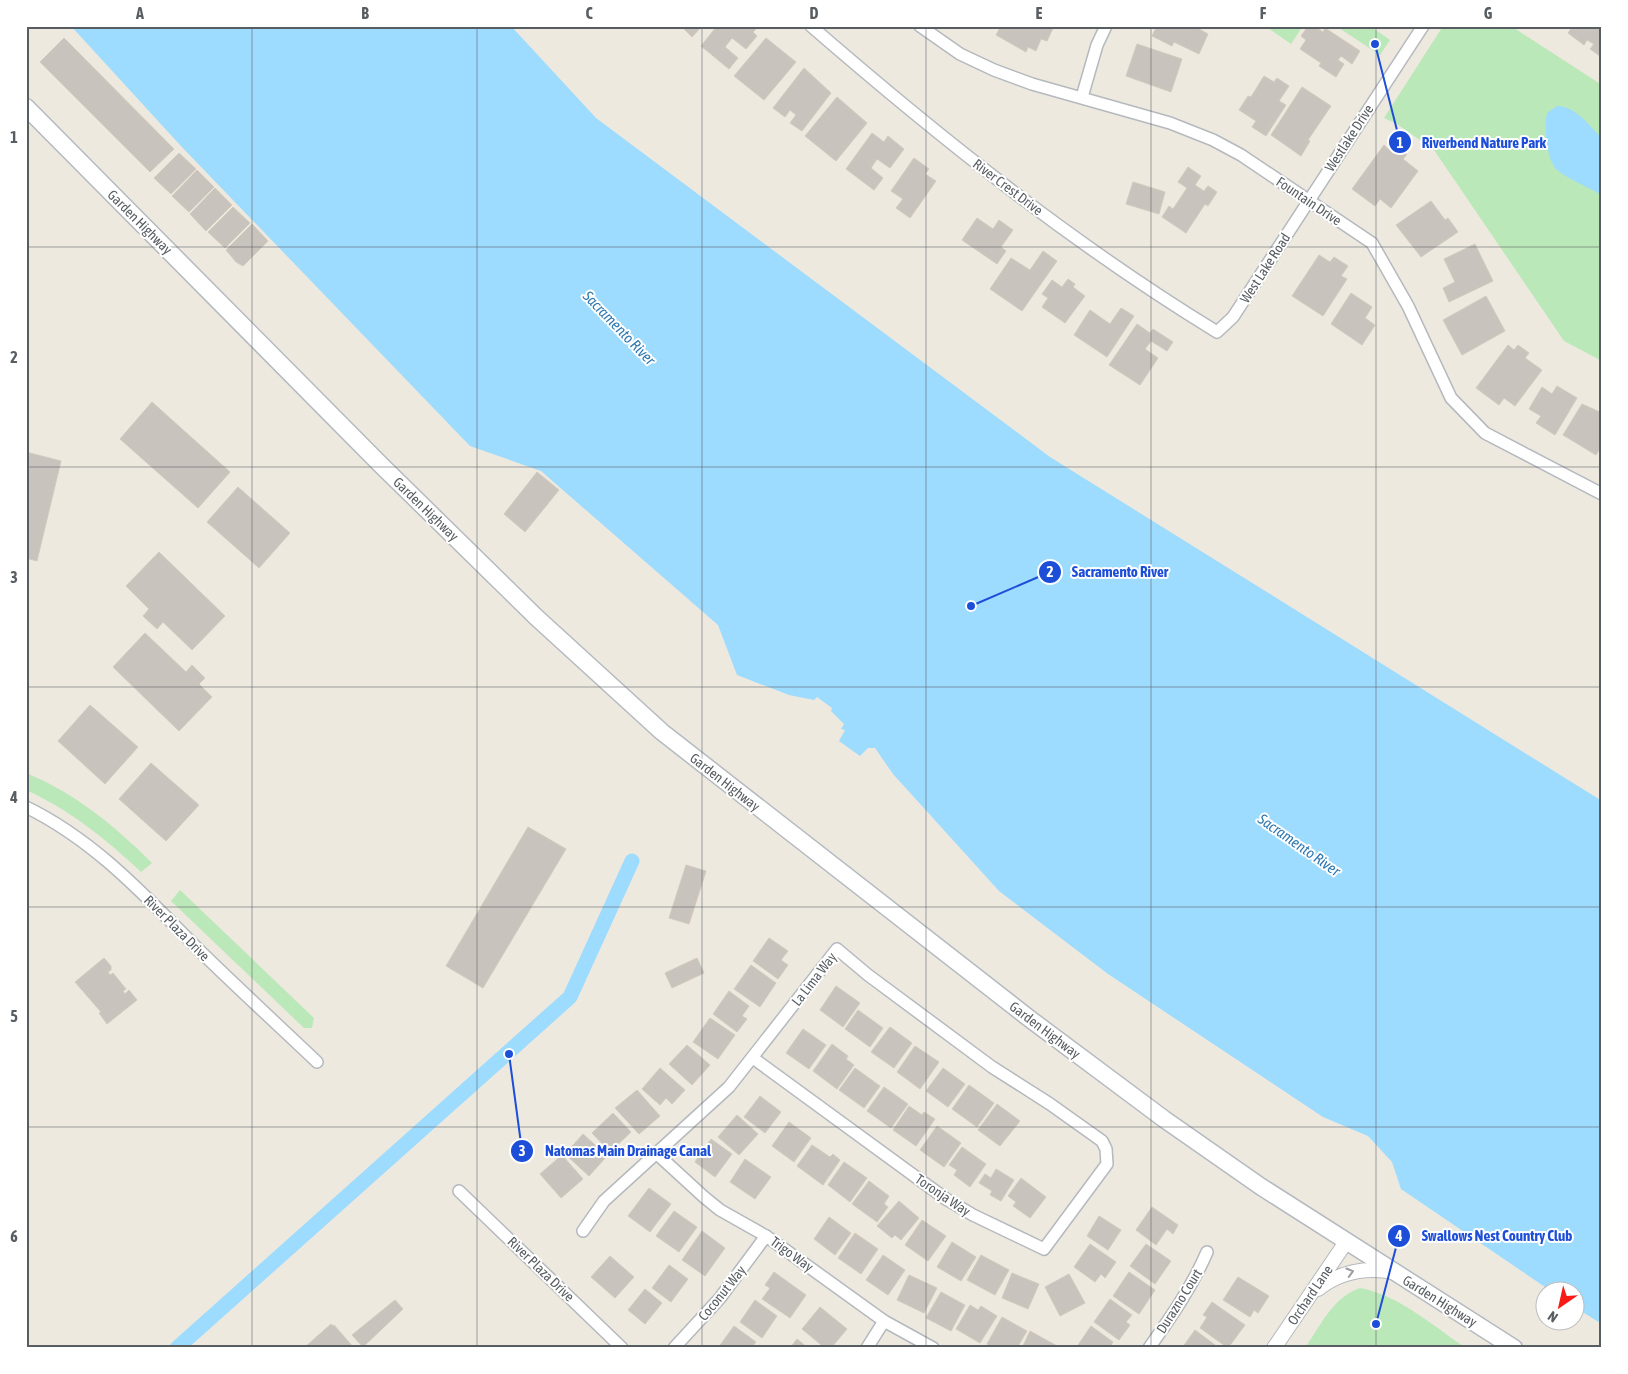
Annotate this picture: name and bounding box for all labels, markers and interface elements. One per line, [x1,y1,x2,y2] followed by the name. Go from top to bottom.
[135,4,144,22] text: A
[361,4,369,22] text: B
[585,4,593,22] text: C
[810,4,819,22] text: D
[1036,4,1043,22] text: E
[1260,4,1267,22] text: F
[1484,4,1493,22] text: G
[1321,102,1377,174] street label: Westlake Drive
[1387,127,1557,157] callout: Riverbend Nature Park
[10,128,18,146] text: 1
[1396,134,1404,151] text: 1
[1422,134,1547,151] text: Riverbend Nature Park
[970,156,1046,218] street label: River Crest Drive
[1273,173,1345,229] street label: Fountain Drive
[104,186,176,258] street label: Garden Highway
[1237,230,1293,306] street label: West Lake Road
[579,286,659,369] water label: Sacramento River
[10,348,18,366] text: 2
[390,474,462,544] street label: Garden Highway
[1037,557,1179,587] callout: Sacramento River
[1046,563,1054,580] text: 2
[1072,563,1169,580] text: Sacramento River
[10,568,18,586] text: 3
[687,750,763,814] street label: Garden Highway
[9,788,18,806] text: 4
[1254,809,1344,879] water label: Sacramento River
[141,892,213,964] street label: River Plaza Drive
[788,949,840,1009] street label: La Lima Way
[1006,998,1084,1062] street label: Garden Highway
[10,1007,18,1025] text: 5
[510,1136,721,1166] callout: Natomas Main Drainage Canal
[518,1142,526,1159] text: 3
[545,1142,712,1159] text: Natomas Main Drainage Canal
[912,1171,974,1219] street label: Toronja Way
[1386,1221,1582,1251] callout: Swallows Nest Country Club
[10,1227,18,1245] text: 6
[1394,1227,1403,1244] text: 4
[1422,1227,1572,1244] text: Swallows Nest Country Club
[505,1233,577,1305] street label: River Plaza Drive
[768,1233,817,1275] street label: Trigo Way
[695,1262,749,1324] street label: Coconut Way
[1284,1262,1336,1328] street label: Orchard Lane
[1153,1266,1205,1336] street label: Durazno Court
[1346,1268,1354,1278] one-way arrow
[1400,1272,1480,1330] street label: Garden Highway
[1536,1282,1586,1332] north arrow
[1545,1308,1561,1326] text: N

